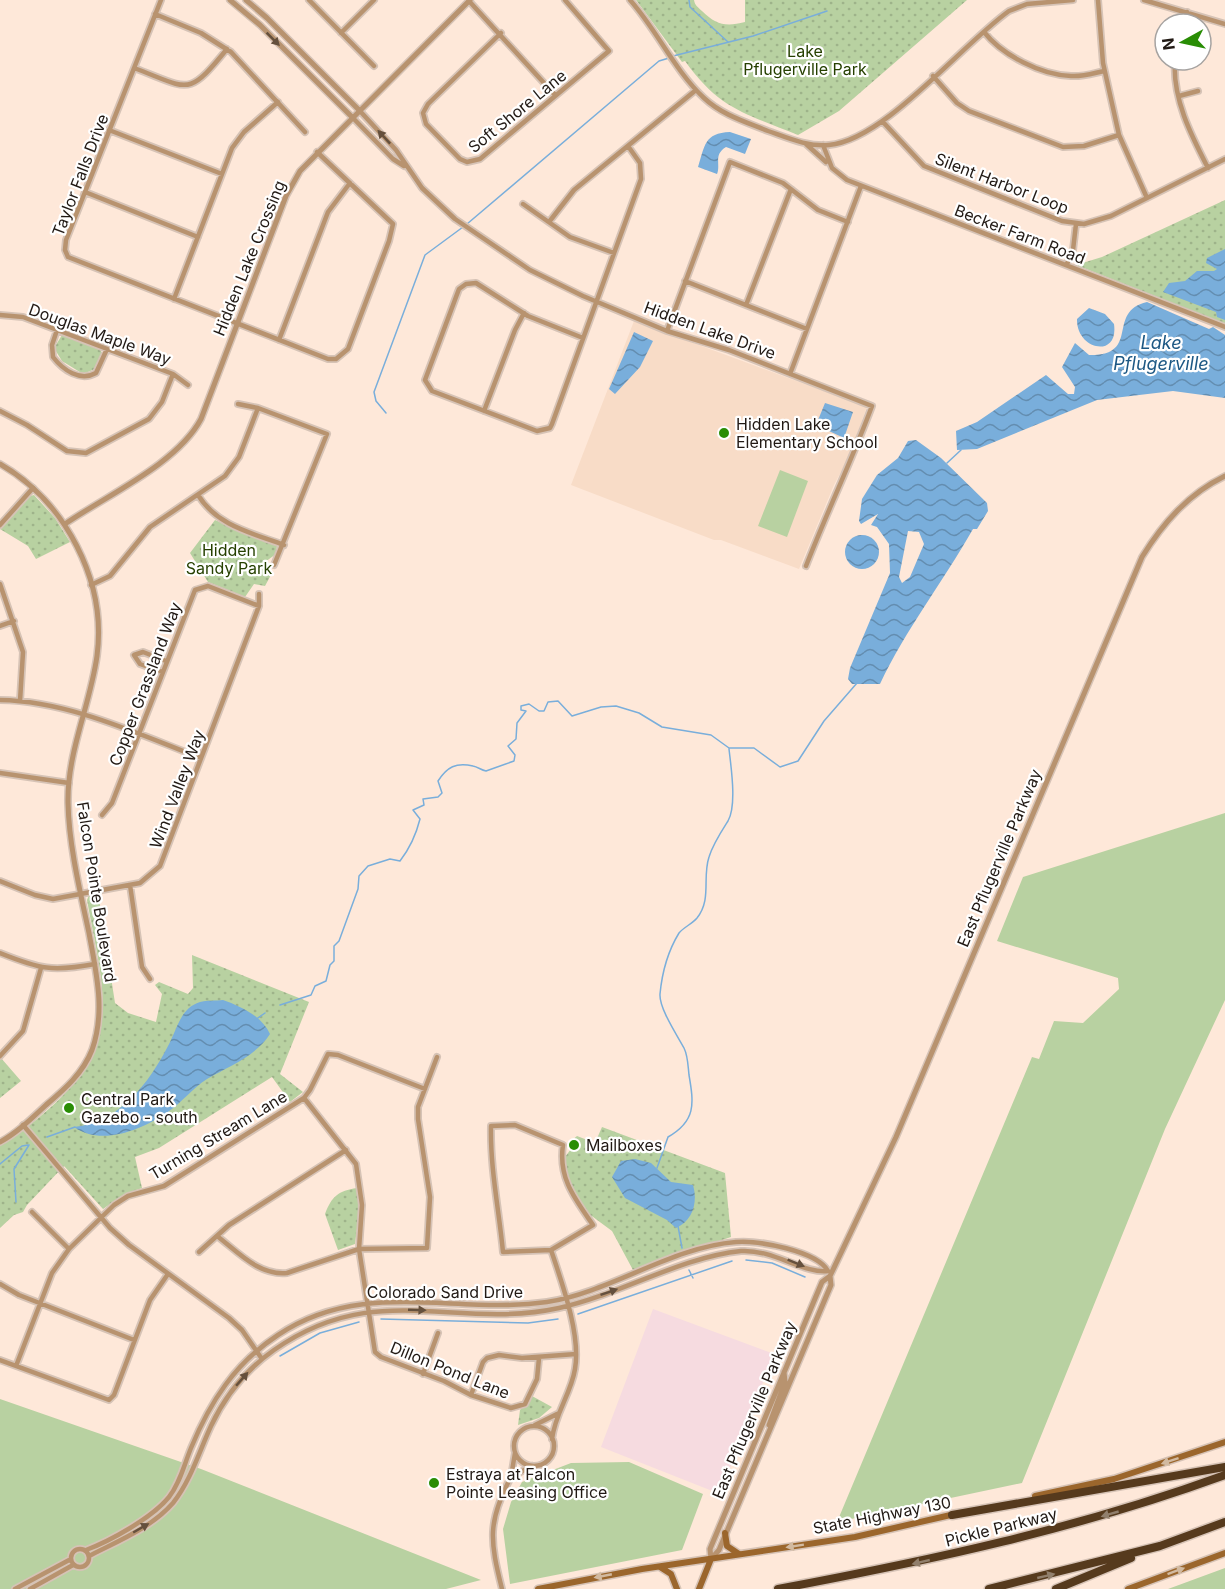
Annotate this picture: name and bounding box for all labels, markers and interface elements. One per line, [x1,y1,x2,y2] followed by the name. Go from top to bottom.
[1153,12,1213,72] north arrow
[266,31,280,45] one-way arrow
[1157,37,1179,52] text: N
[743,41,867,79] park label: Lake Pflugerville Park
[464,65,570,157] street label: Soft Shore Lane
[47,111,113,239] street label: Taylor Falls Drive
[377,130,391,145] one-way arrow
[932,148,1072,218] street label: Silent Harbor Loop
[209,177,289,339] street label: Hidden Lake Crossing
[952,200,1088,268] street label: Becker Farm Road
[641,297,779,363] street label: Hidden Lake Drive
[26,299,174,369] street label: Douglas Maple Way
[1113,332,1209,374] water label: Lake Pflugerville
[736,414,878,452] place label: Hidden Lake Elementary School
[717,426,731,440] marker: Hidden Lake Elementary School
[186,540,272,578] park label: Hidden Sandy Park
[105,599,185,769] street label: Copper Grassland Way
[145,727,209,851] street label: Wind Valley Way
[952,766,1046,950] street label: East Pflugerville Parkway
[73,800,121,984] street label: Falcon Pointe Boulevard
[146,1086,290,1184] street label: Turning Stream Lane
[81,1089,198,1127] place label: Central Park Gazebo - south
[62,1101,76,1115] marker: Central Park Gazebo - south
[586,1135,662,1155] place label: Mailboxes
[567,1138,581,1152] marker: Mailboxes
[787,1259,805,1268] one-way arrow
[367,1282,523,1302] street label: Colorado Sand Drive
[600,1287,618,1297] one-way arrow
[408,1305,427,1314] one-way arrow
[707,1318,801,1502] street label: East Pflugerville Parkway
[387,1337,513,1403] street label: Dillon Pond Lane
[236,1371,249,1387] one-way arrow
[1161,1457,1179,1467] one-way arrow
[446,1464,607,1502] place label: Estraya at Falcon Pointe Leasing Office
[427,1476,441,1490] marker: Estraya at Falcon Pointe Leasing Office
[811,1492,953,1538] street label: State Highway 130
[943,1503,1059,1551] street label: Pickle Parkway
[1101,1510,1119,1519] one-way arrow
[133,1523,149,1534] one-way arrow
[786,1541,805,1550] one-way arrow
[911,1558,930,1567] one-way arrow
[1168,1566,1186,1576] one-way arrow
[1037,1571,1056,1580] one-way arrow
[593,1572,612,1581] one-way arrow

